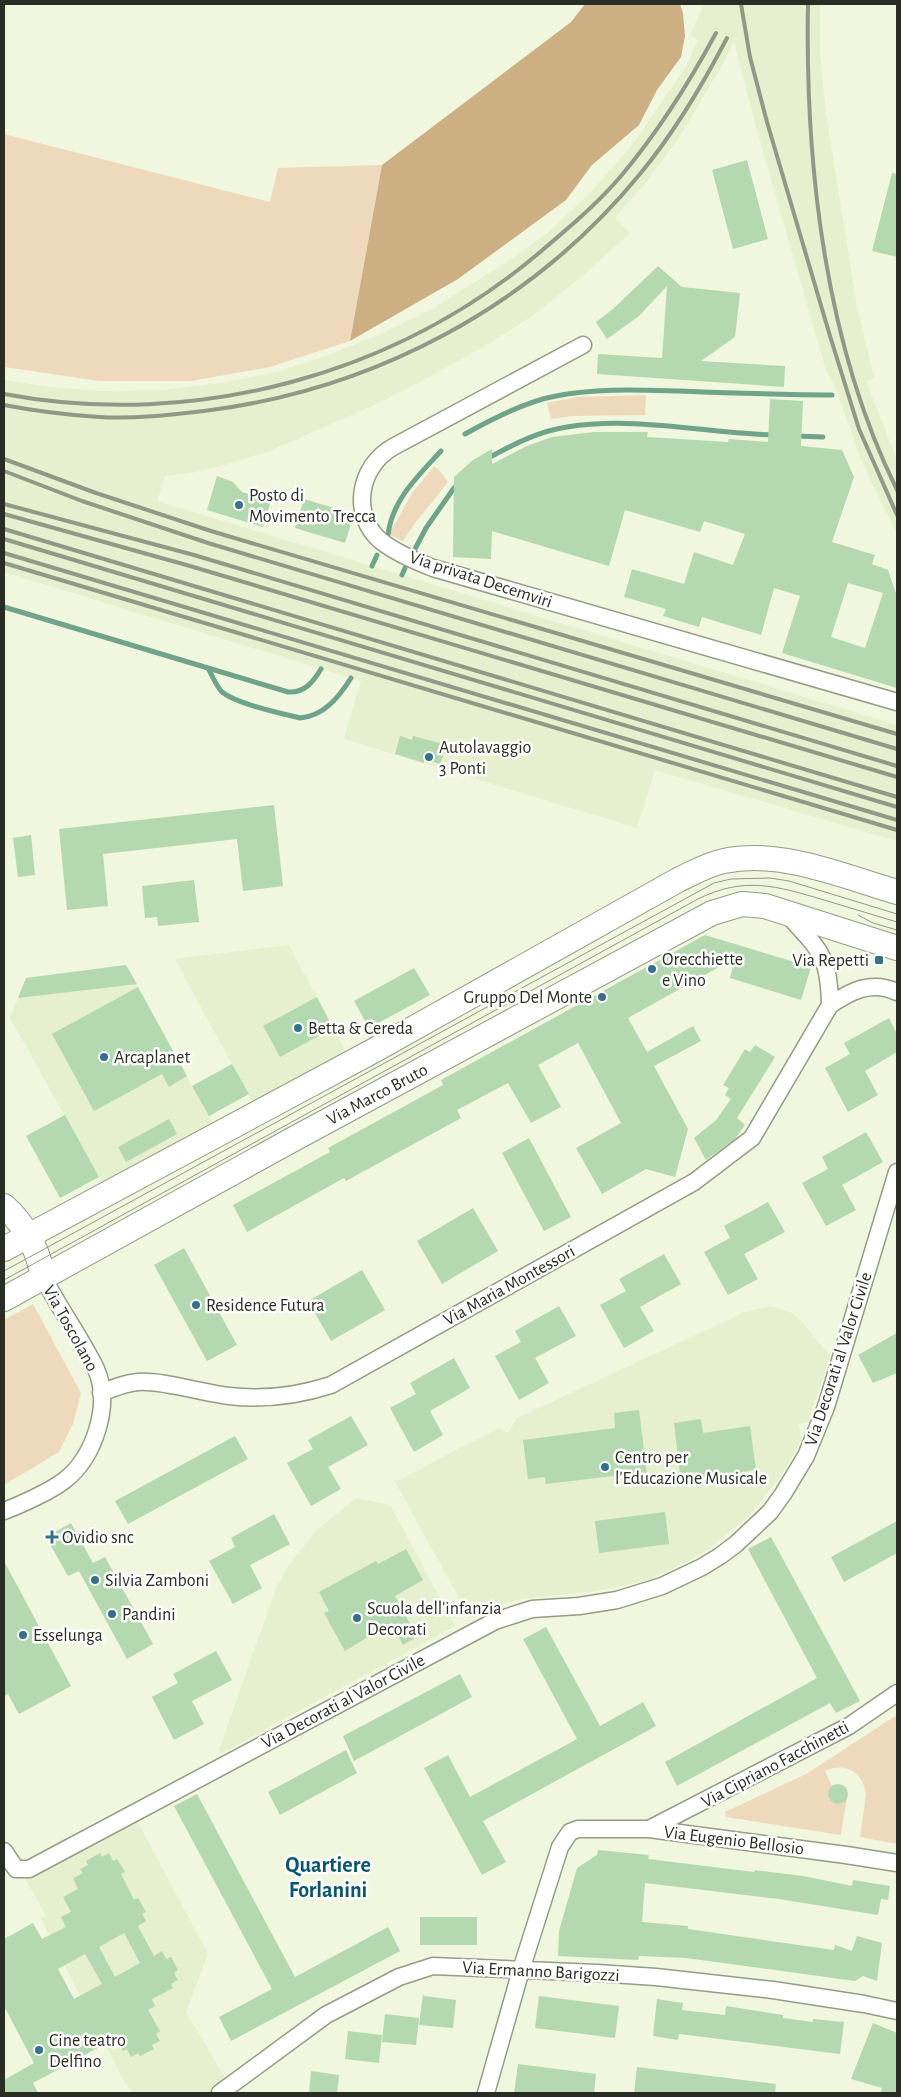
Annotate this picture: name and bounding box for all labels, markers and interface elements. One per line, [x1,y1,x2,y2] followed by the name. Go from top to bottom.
[249,487,376,526] place label: Posto di Movimento Trecca
[233,499,245,511] marker: Posto di Movimento Trecca
[407,548,554,612] street label: Via privata Decemviri
[439,739,532,778] place label: Autolavaggio 3 Ponti
[423,751,435,763] marker: Autolavaggio 3 Ponti
[662,951,743,990] place label: Orecchiette e Vino
[792,952,869,970] place label: Via Repetti
[873,954,885,966] marker: Via Repetti
[646,963,658,975] marker: Orecchiette e Vino
[464,989,592,1007] place label: Gruppo Del Monte
[596,991,608,1003] marker: Gruppo Del Monte
[308,1020,413,1038] place label: Betta & Cereda
[292,1022,304,1034] marker: Betta & Cereda
[114,1049,190,1067] place label: Arcaplanet
[98,1051,110,1063] marker: Arcaplanet
[324,1061,431,1129] street label: Via Marco Bruto
[441,1242,578,1329] street label: Via Maria Montessori
[802,1270,876,1449] street label: Via Decorati al Valor Civile
[39,1282,101,1375] street label: Via Toscolano
[206,1297,325,1315] place label: Residence Futura
[190,1299,202,1311] marker: Residence Futura
[615,1449,767,1488] place label: Centro per l'Educazione Musicale
[599,1461,611,1473] marker: Centro per l'Educazione Musicale
[62,1529,134,1547] place label: Ovidio snc
[46,1531,58,1543] marker: Ovidio snc
[105,1572,209,1590] place label: Silvia Zamboni
[89,1574,101,1586] marker: Silvia Zamboni
[367,1600,502,1639] place label: Scuola dell'infanzia Decorati
[122,1606,176,1624] place label: Pandini
[106,1608,118,1620] marker: Pandini
[351,1612,363,1624] marker: Scuola dell'infanzia Decorati
[33,1627,103,1645] place label: Esselunga
[17,1629,29,1641] marker: Esselunga
[259,1651,428,1753] street label: Via Decorati al Valor Civile
[699,1718,852,1811] street label: Via Cipriano Facchinetti
[663,1823,805,1859] street label: Via Eugenio Bellosio
[285,1854,371,1901] district label: Quartiere Forlanini
[462,1959,620,1985] street label: Via Ermanno Barigozzi
[49,2032,126,2071] place label: Cine teatro Delfino
[33,2044,45,2056] marker: Cine teatro Delfino

